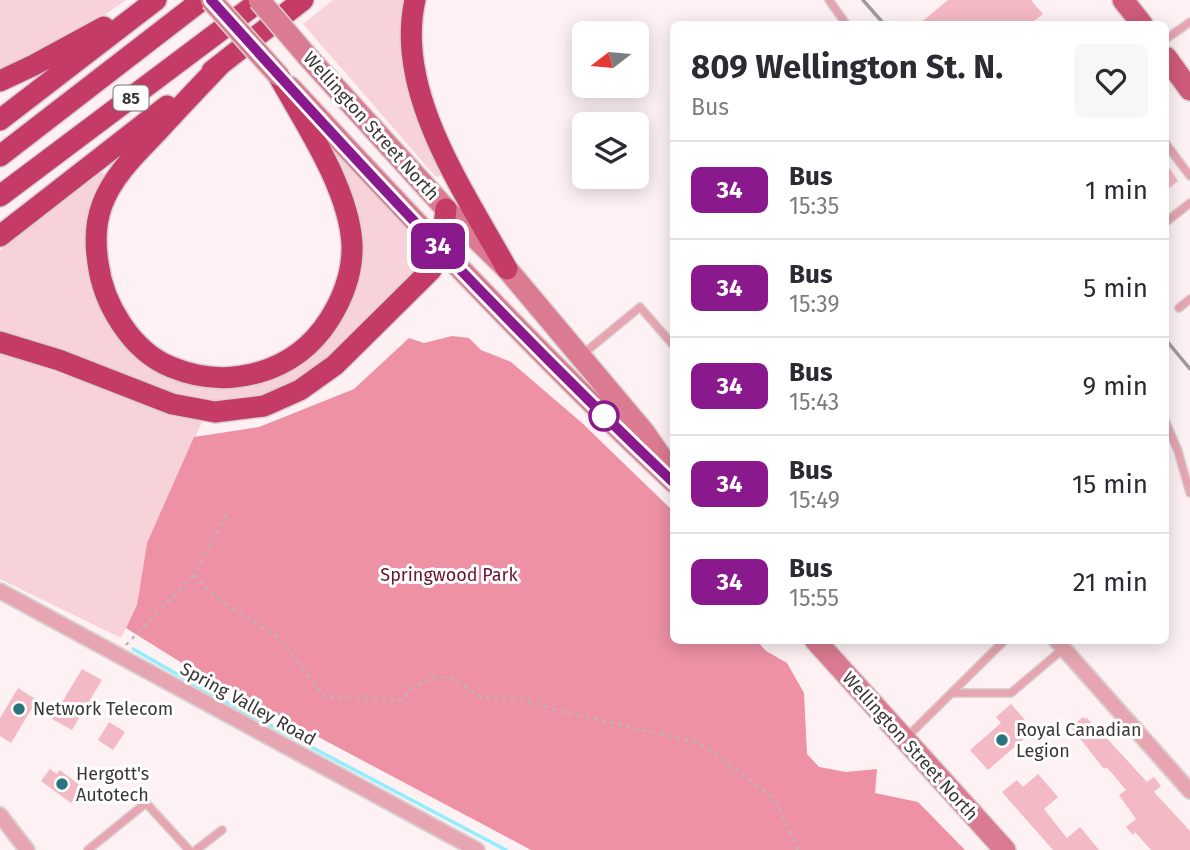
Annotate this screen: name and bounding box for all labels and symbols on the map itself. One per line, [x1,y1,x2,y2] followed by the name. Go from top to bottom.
[572,21,649,98] north arrow
[298,47,444,205] street label: Wellington Street North
[114,86,148,110] road number: 85
[406,223,470,269] line badge: 34
[589,401,619,431] unlabelled marker
[380,564,518,586] park label: Springwood Park
[176,658,320,750] street label: Spring Valley Road
[837,667,983,825] street label: Wellington Street North
[33,698,173,720] place label: Network Telecom
[11,701,27,717] marker: Network Telecom
[1016,719,1142,762] place label: Royal Canadian Legion
[994,732,1010,748] marker: Royal Canadian Legion
[76,763,149,806] place label: Hergott's Autotech
[54,776,70,792] marker: Hergott's Autotech

